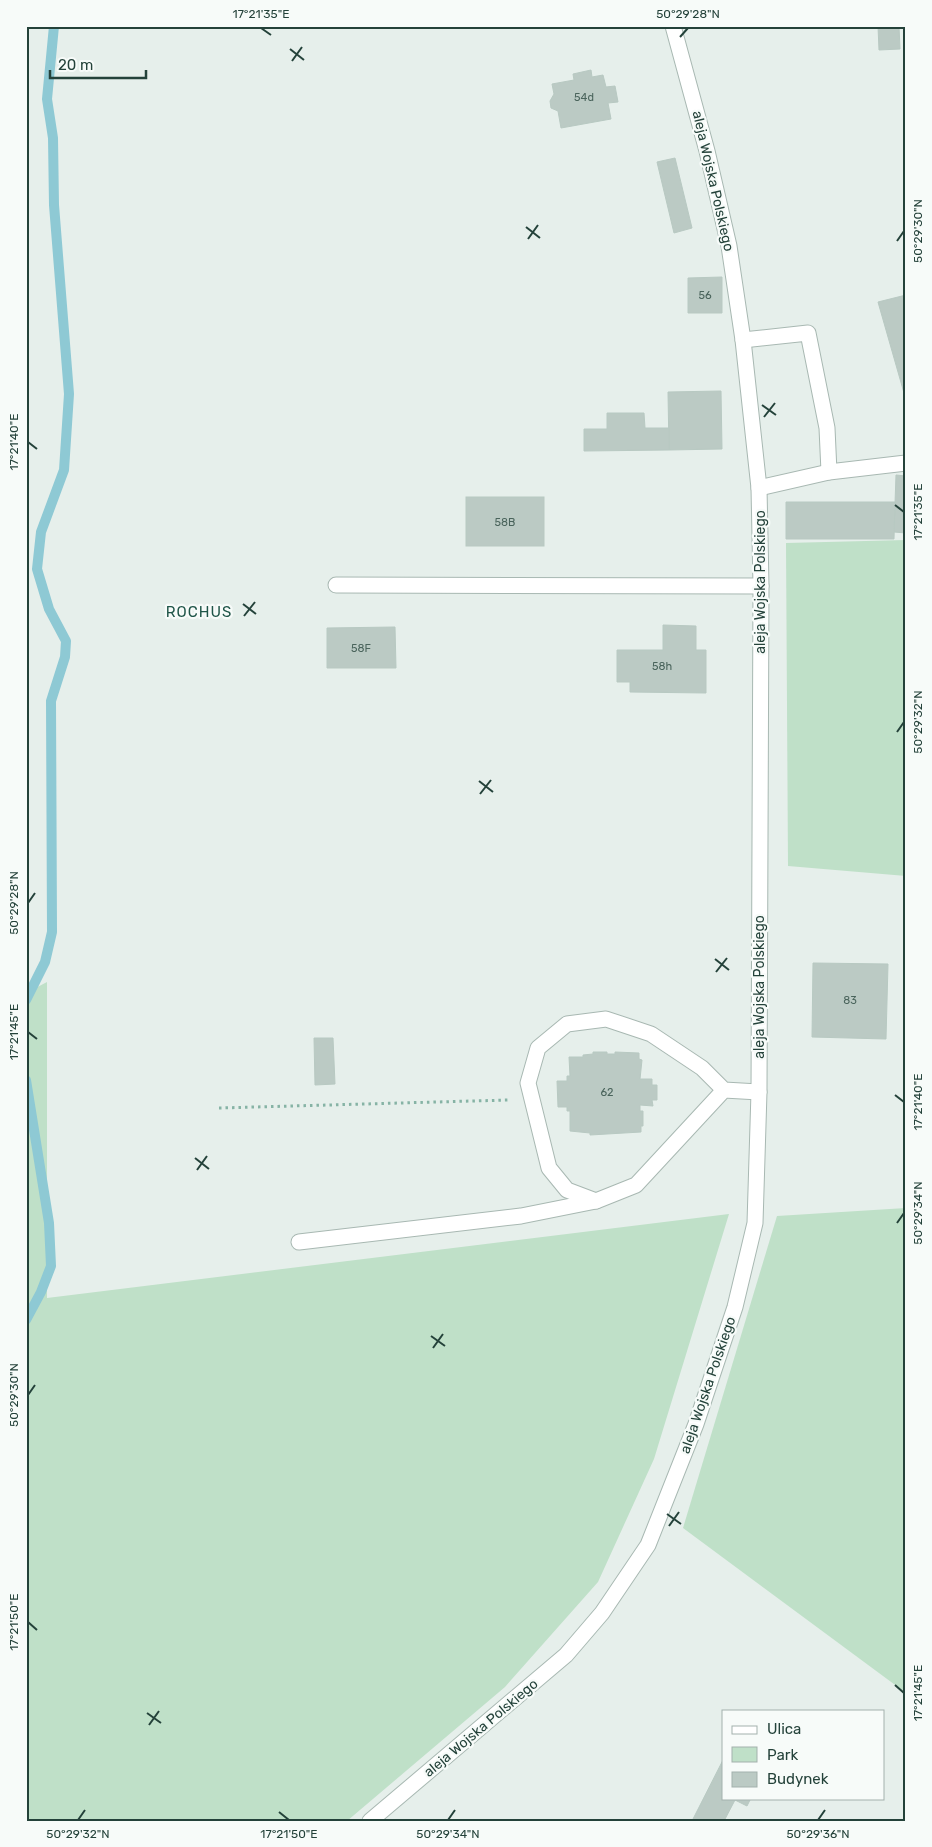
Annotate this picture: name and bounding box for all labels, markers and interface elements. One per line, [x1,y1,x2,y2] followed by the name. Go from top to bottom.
[233,7,289,21] text: 17°21'35"E
[656,7,720,21] text: 50°29'28"N
[50,48,146,80] scale bar
[58,56,93,74] text: 20 m
[574,91,594,104] house number: 54d
[689,109,737,253] street label: aleja Wojska Polskiego
[911,199,925,263] text: 50°29'30"N
[698,289,712,302] house number: 56
[7,414,21,470] text: 17°21'40"E
[911,484,925,540] text: 17°21'35"E
[752,510,769,654] street label: aleja Wojska Polskiego
[495,516,515,529] house number: 58B
[166,603,232,621] district label: ROCHUS
[351,642,371,655] house number: 58F
[652,660,672,673] house number: 58h
[911,690,925,754] text: 50°29'32"N
[7,871,21,935] text: 50°29'28"N
[751,915,768,1059] street label: aleja Wojska Polskiego
[843,994,857,1007] house number: 83
[7,1004,21,1060] text: 17°21'45"E
[911,1074,925,1130] text: 17°21'40"E
[600,1086,614,1099] house number: 62
[911,1181,925,1245] text: 50°29'34"N
[677,1314,739,1456] street label: aleja Wojska Polskiego
[7,1363,21,1427] text: 50°29'30"N
[7,1593,21,1651] text: 17°21'50"E
[911,1665,925,1721] text: 17°21'45"E
[421,1675,541,1781] street label: aleja Wojska Polskiego
[722,1710,884,1800] legend
[767,1720,801,1738] text: Ulica
[767,1746,798,1764] text: Park
[767,1770,829,1788] text: Budynek
[46,1827,110,1841] text: 50°29'32"N
[260,1827,318,1841] text: 17°21'50"E
[416,1827,480,1841] text: 50°29'34"N
[786,1827,850,1841] text: 50°29'36"N

